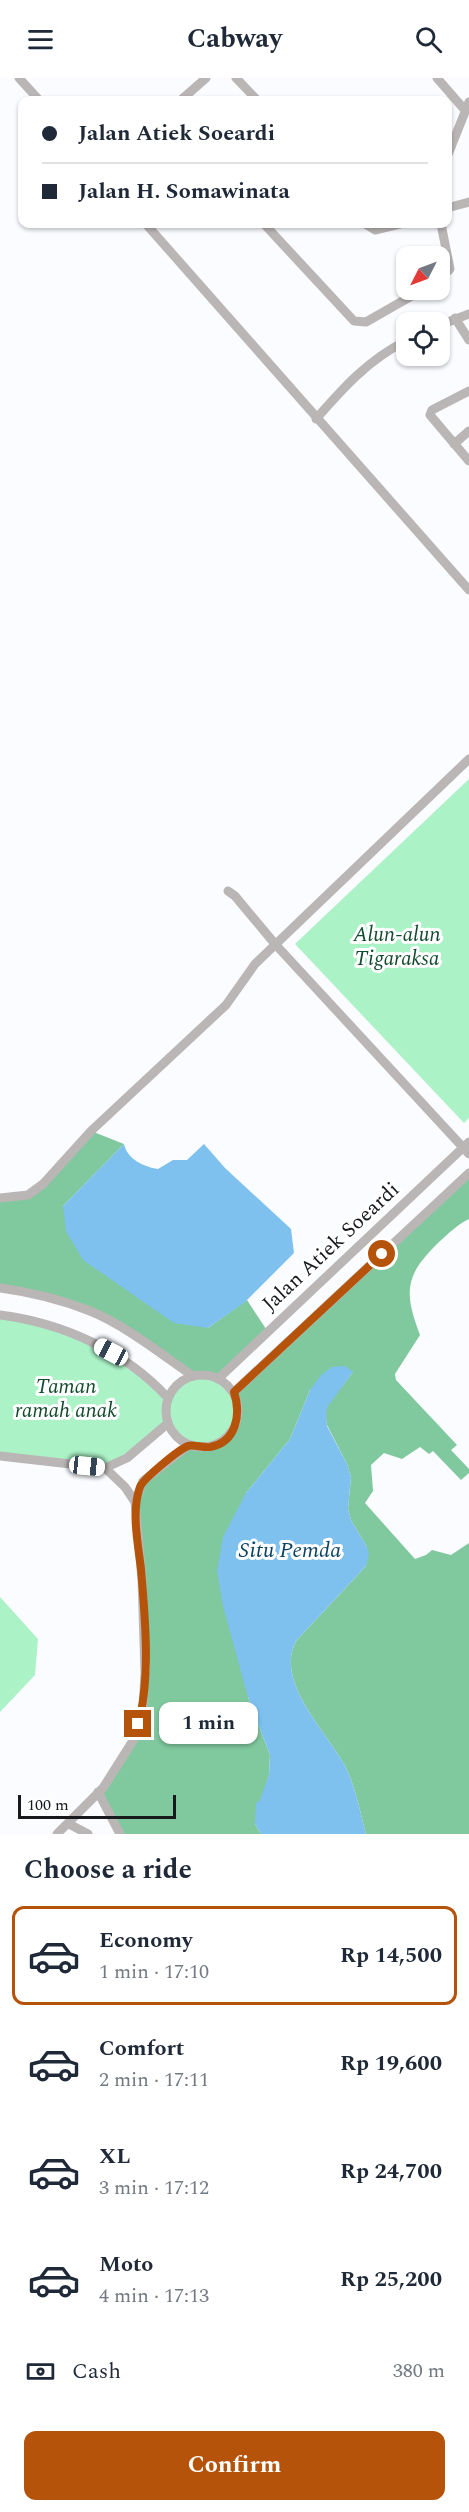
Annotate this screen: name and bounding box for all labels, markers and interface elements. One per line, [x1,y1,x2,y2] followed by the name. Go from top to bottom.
[187,18,282,60] text: Cabway
[24,23,57,56] icon: menu
[412,23,445,56] icon: search
[78,117,275,150] text: Jalan Atiek Soeardi
[78,175,290,208] text: Jalan H. Somawinata
[396,246,450,300] north arrow
[396,246,450,366] map controls
[396,312,450,366] button: locate
[352,919,441,975] park label: Alun-alun Tigaraksa
[255,1175,407,1319] street label: Jalan Atiek Soeardi
[368,1240,395,1267] route start
[91,1336,131,1368] car
[15,1371,117,1427] park label: Taman ramah anak
[68,1455,106,1477] car
[239,1534,341,1567] water label: Situ Pemda
[159,1703,258,1745] callout: 1 min
[182,1708,235,1738] text: 1 min
[124,1710,151,1737] route end
[18,1792,176,1820] scale bar
[27,1793,69,1817] text: 100 m
[24,1849,192,1891] text: Choose a ride
[99,1924,192,1957] text: Economy
[27,1929,81,1983] icon: car
[340,1939,442,1972] text: Rp 14,500
[99,1957,209,1987] text: 1 min · 17:10
[99,2032,184,2065] text: Comfort
[27,2037,81,2091] icon: car
[340,2047,442,2080] text: Rp 19,600
[99,2065,209,2095] text: 2 min · 17:11
[99,2140,130,2173] text: XL
[27,2145,81,2199] icon: car
[340,2155,442,2188] text: Rp 24,700
[99,2173,209,2203] text: 3 min · 17:12
[99,2248,153,2281] text: Moto
[27,2253,81,2307] icon: car
[340,2263,442,2296] text: Rp 25,200
[99,2281,209,2311] text: 4 min · 17:13
[24,2355,57,2388] icon: cash
[72,2355,121,2388] text: Cash
[393,2356,445,2386] text: 380 m
[24,2431,445,2500] button: Confirm

